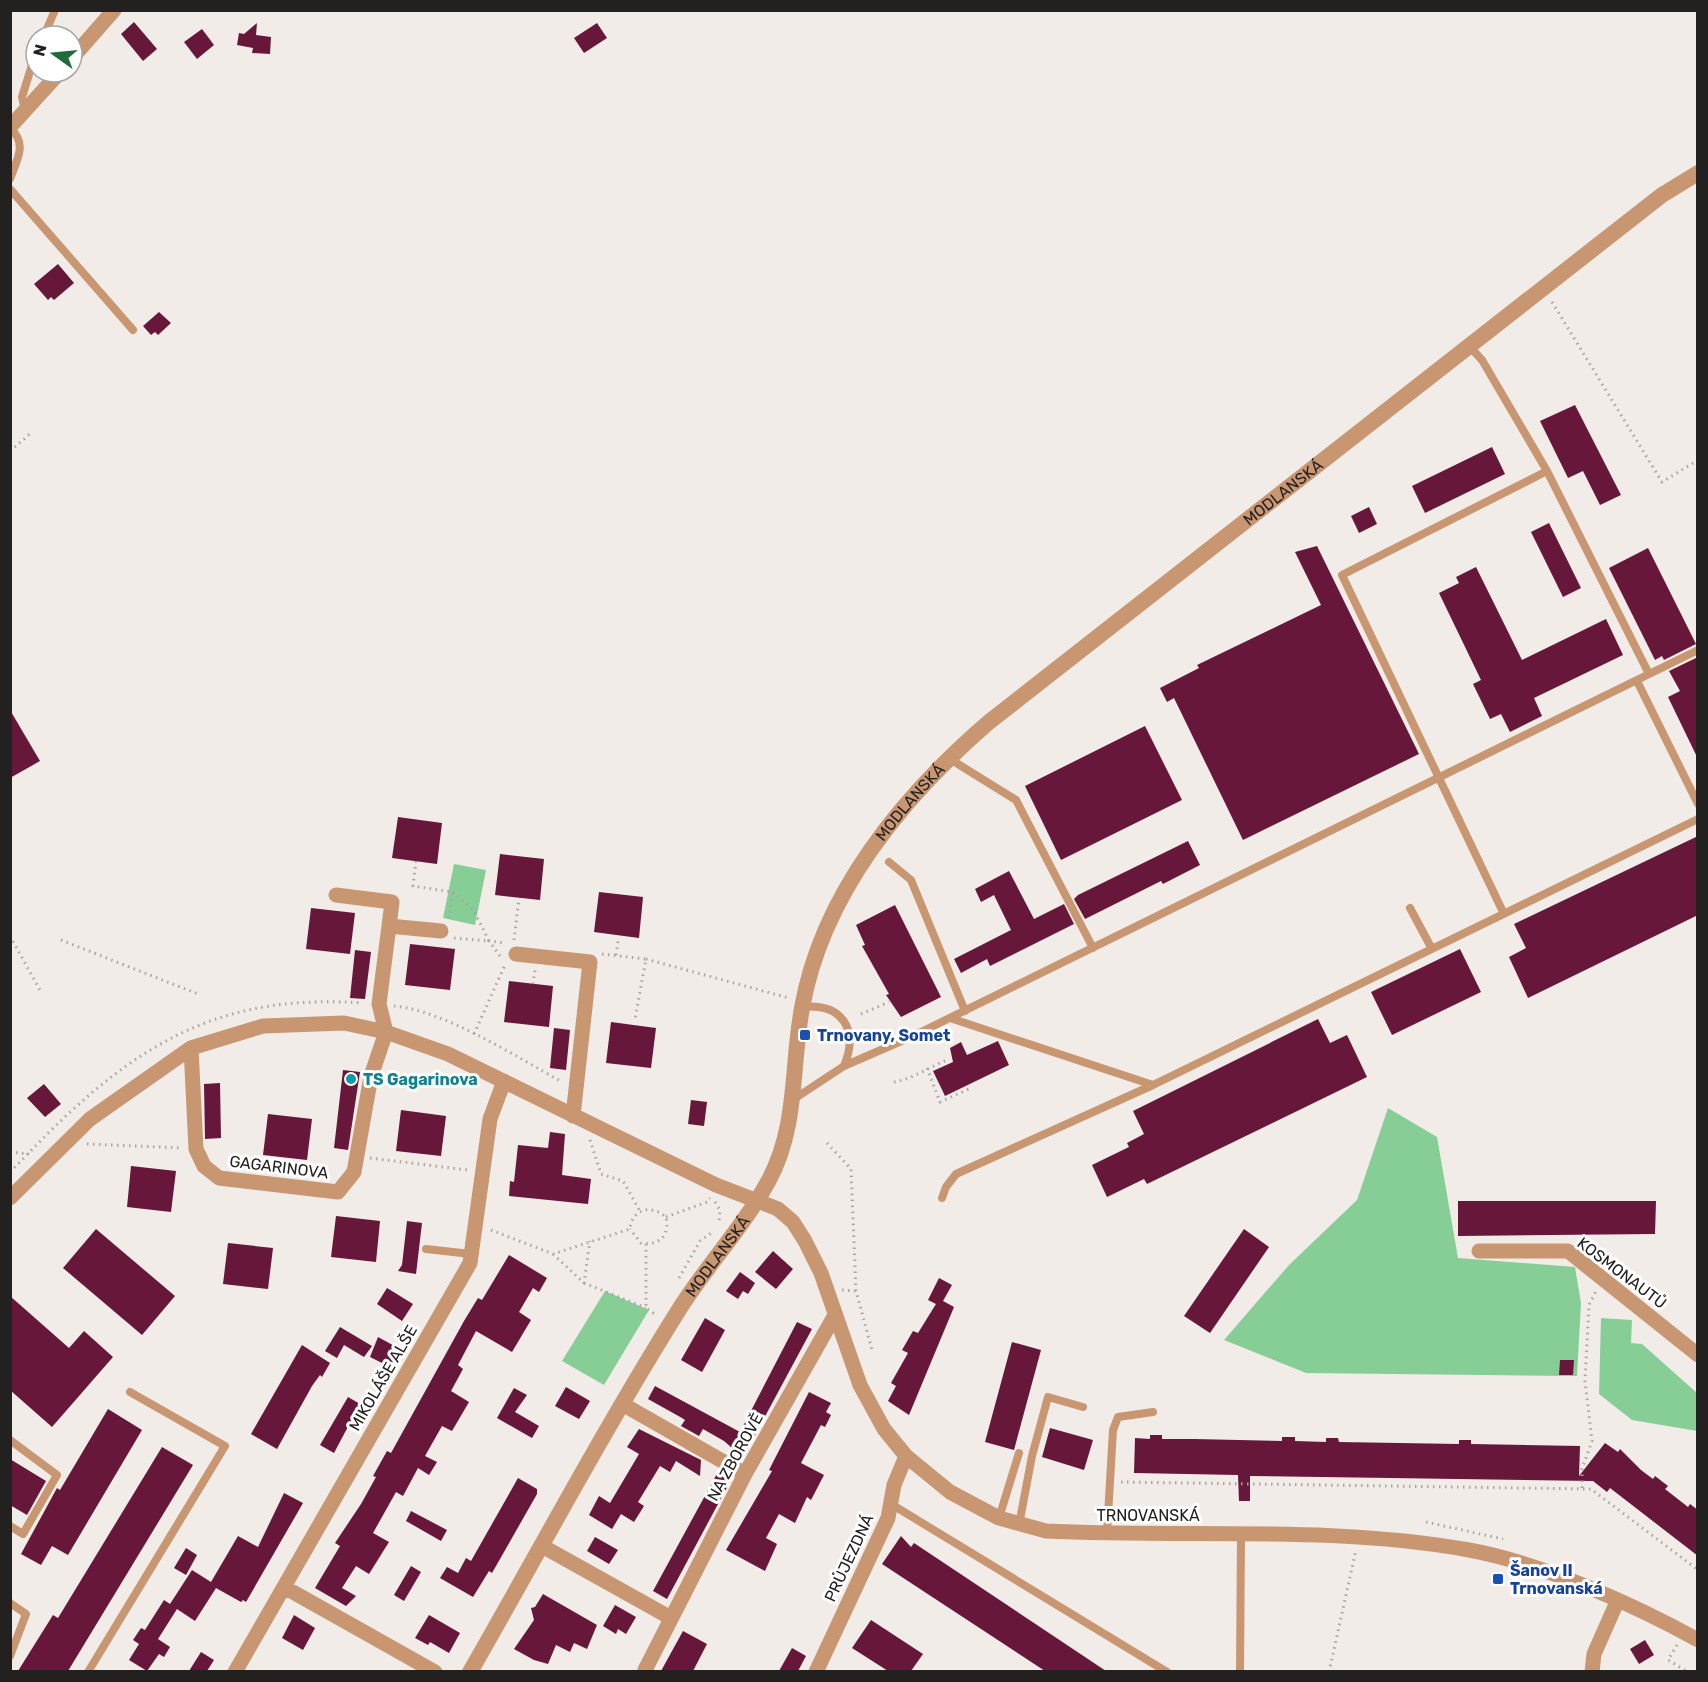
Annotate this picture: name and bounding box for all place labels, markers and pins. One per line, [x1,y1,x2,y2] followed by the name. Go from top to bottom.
[817,1026,951,1045] place label: Trnovany, Somet
[798,1028,812,1042] marker: Trnovany, Somet
[363,1070,478,1089] place label: TS Gagarinova
[344,1072,358,1086] marker: TS Gagarinova
[1510,1560,1603,1598] place label: Šanov II Trnovanská
[1491,1572,1505,1586] marker: Šanov II Trnovanská

